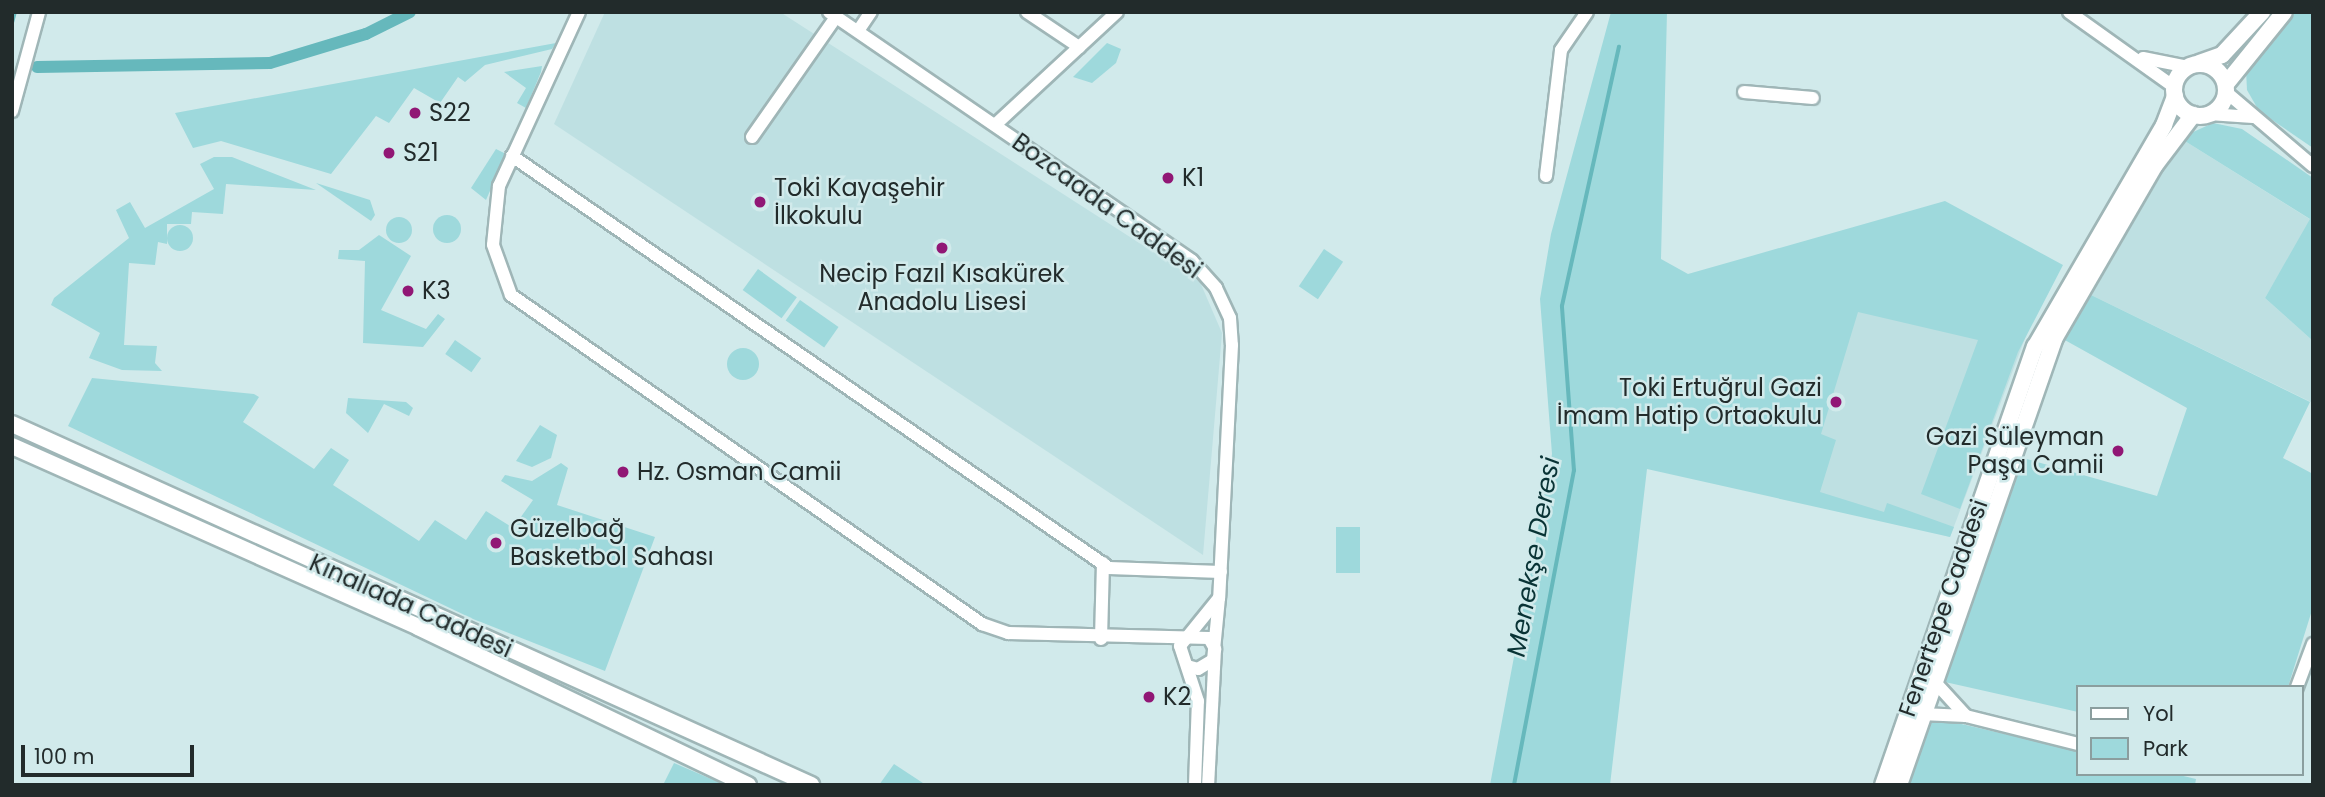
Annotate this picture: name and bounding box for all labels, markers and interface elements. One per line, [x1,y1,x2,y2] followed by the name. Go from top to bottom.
[429,99,471,127] place label: S22
[407,105,423,121] marker: S22
[1007,128,1207,284] street label: Bozcaada Caddesi
[403,139,439,167] place label: S21
[381,145,397,161] marker: S21
[1182,164,1204,192] place label: K1
[1160,170,1176,186] marker: K1
[774,174,945,230] place label: Toki Kayaşehir İlkokulu
[752,194,768,210] marker: Toki Kayaşehir İlkokulu
[934,240,950,256] marker: Necip Fazıl Kısakürek Anadolu Lisesi
[819,260,1065,316] place label: Necip Fazıl Kısakürek Anadolu Lisesi
[422,277,451,305] place label: K3
[400,283,416,299] marker: K3
[1557,374,1822,430] place label: Toki Ertuğrul Gazi İmam Hatip Ortaokulu
[1828,394,1844,410] marker: Toki Ertuğrul Gazi İmam Hatip Ortaokulu
[1926,423,2104,479] place label: Gazi Süleyman Paşa Camii
[2110,443,2126,459] marker: Gazi Süleyman Paşa Camii
[1501,455,1567,659] water label: Menekşe Deresi
[637,458,841,486] place label: Hz. Osman Camii
[615,464,631,480] marker: Hz. Osman Camii
[1892,496,1994,720] street label: Fenertepe Caddesi
[510,515,714,571] place label: Güzelbağ Basketbol Sahası
[488,535,504,551] marker: Güzelbağ Basketbol Sahası
[305,548,517,664] street label: Kınalıada Caddesi
[1163,683,1191,711] place label: K2
[2076,685,2304,776] legend
[1141,689,1157,705] marker: K2
[2143,699,2174,728] text: Yol
[24,730,198,774] scale bar
[2143,734,2188,763] text: Park
[34,742,94,771] text: 100 m

